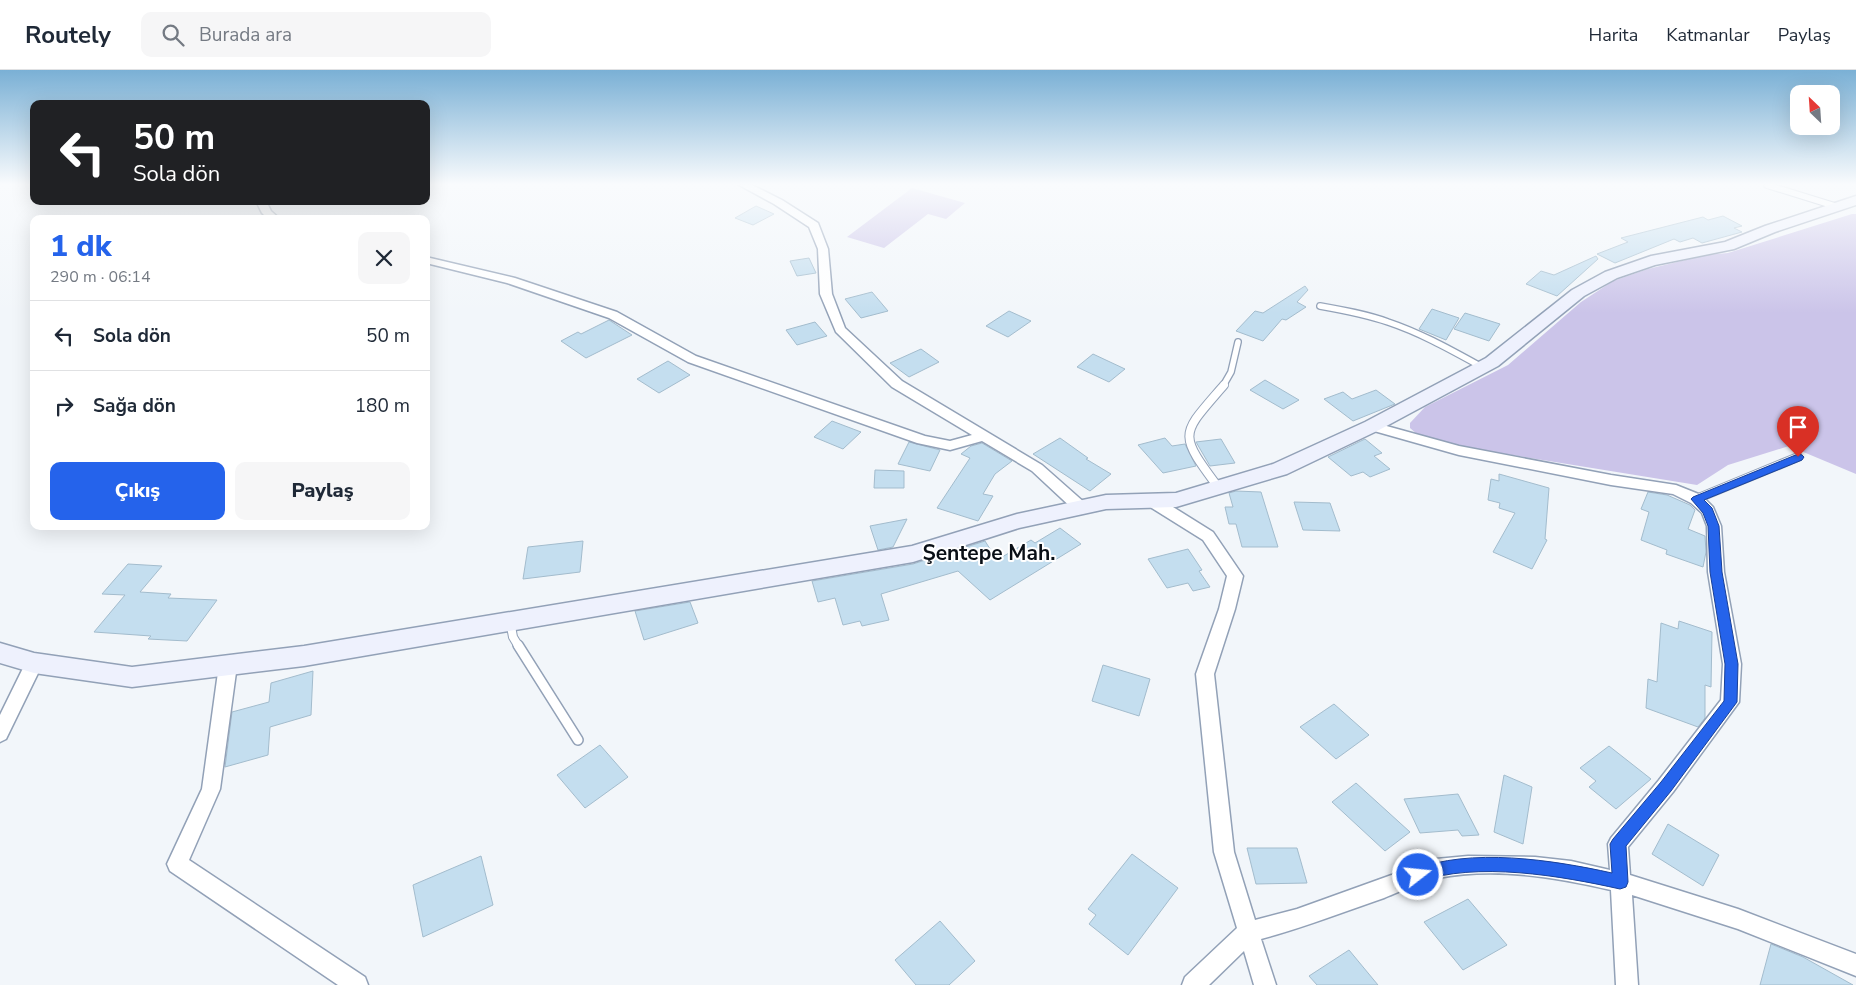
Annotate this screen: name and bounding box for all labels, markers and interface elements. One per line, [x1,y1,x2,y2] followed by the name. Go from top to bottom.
[141,12,491,57] search box
[25,19,111,51] text: Routely
[159,21,187,49] icon: search
[199,22,292,48] text: Burada ara
[1589,23,1638,47] text: Harita
[1666,23,1750,47] text: Katmanlar
[1778,23,1831,47] text: Paylaş
[1790,85,1840,135] north arrow
[1790,85,1840,135] map controls
[133,114,215,161] text: 50 m
[50,120,115,185] icon: left
[133,159,220,189] text: Sola dön
[50,226,111,267] text: 1 dk
[358,232,410,284] button: close
[50,266,151,288] text: 290 m · 06:14
[50,322,78,350] icon: left
[93,323,171,349] text: Sola dön
[366,323,410,349] text: 50 m
[50,392,78,420] icon: right
[93,393,176,419] text: Sağa dön
[355,393,410,419] text: 180 m
[1777,406,1819,457] pin
[1784,413,1812,441] icon: arrive
[50,462,225,520] button: Çıkış
[235,462,410,520] button: Paylaş
[922,539,1056,567] district label: Şentepe Mah.
[1391,848,1443,900] position arrow

